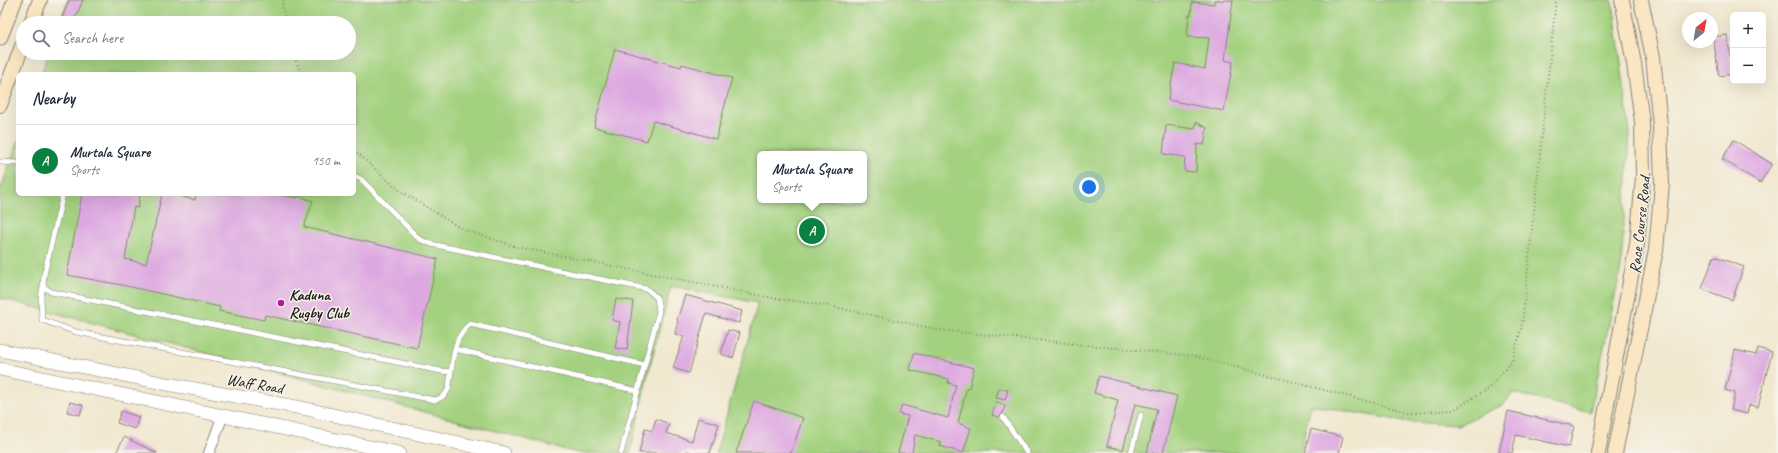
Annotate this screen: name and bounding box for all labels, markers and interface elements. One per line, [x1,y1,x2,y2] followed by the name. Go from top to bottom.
[1682,12,1718,48] north arrow
[1730,12,1766,84] map controls
[1730,12,1766,48] button: +
[16,16,356,60] search box
[30,27,52,49] icon: search
[62,29,123,48] text: Search here
[1730,48,1766,84] button: −
[32,88,75,109] text: Nearby
[70,143,150,162] text: Murtala Square
[757,151,867,203] popup
[42,153,48,169] text: A
[312,153,340,169] text: 150 m
[772,160,852,179] text: Murtala Square
[70,162,99,178] text: Sports
[1625,173,1655,274] street label: Race Course Road
[1079,177,1099,197] your location
[772,179,801,195] text: Sports
[799,216,825,246] pin: A
[289,285,350,323] place label: Kaduna Rugby Club
[276,298,286,308] marker: Kaduna Rugby Club
[225,369,287,399] street label: Waff Road

